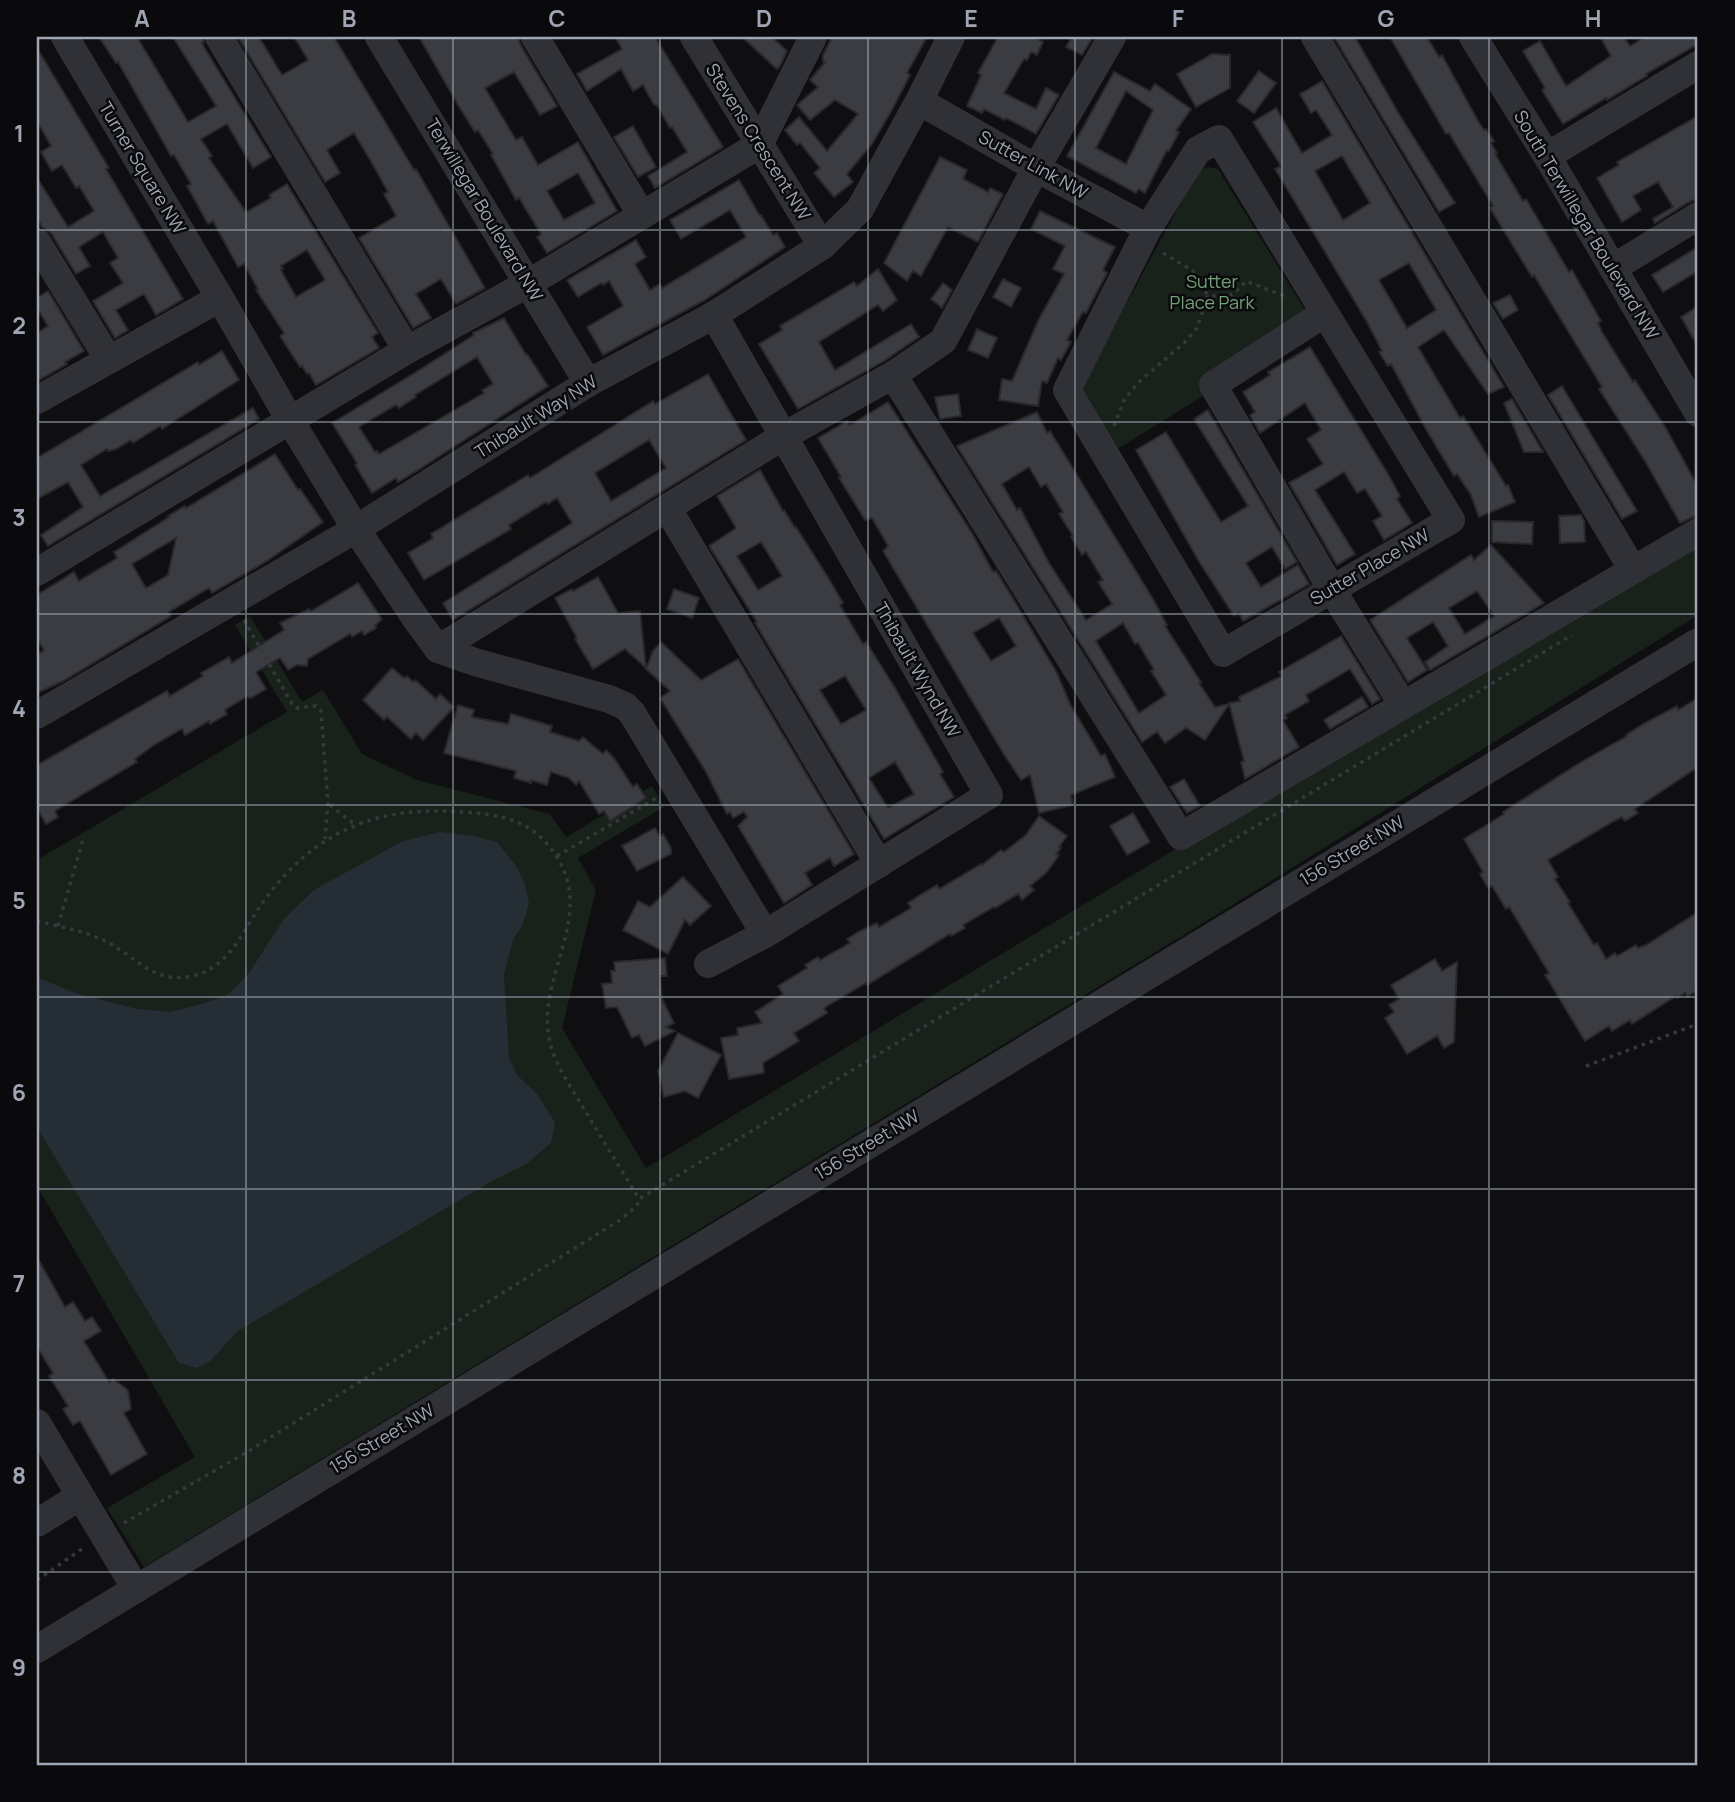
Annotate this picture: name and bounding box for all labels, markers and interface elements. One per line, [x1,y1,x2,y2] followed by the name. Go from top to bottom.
[134,2,150,34] text: A
[342,2,356,34] text: B
[549,2,566,34] text: C
[756,2,772,34] text: D
[964,2,978,34] text: E
[1172,2,1184,34] text: F
[1378,2,1395,34] text: G
[1585,2,1601,34] text: H
[701,59,817,225] street label: Stevens Crescent NW
[94,97,192,238] street label: Turner Square NW
[1509,106,1665,344] street label: South Terwillegar Boulevard NW
[421,114,549,305] street label: Terwillegar Boulevard NW
[14,117,24,149] text: 1
[975,124,1093,204] street label: Sutter Link NW
[1170,269,1255,314] park label: Sutter Place Park
[12,309,26,341] text: 2
[470,369,601,463] street label: Thibault Way NW
[12,501,26,533] text: 3
[1306,522,1434,610] street label: Sutter Place NW
[869,598,966,742] street label: Thibault Wynd NW
[12,692,26,724] text: 4
[1295,809,1408,891] street label: 156 Street NW
[12,884,26,916] text: 5
[12,1076,26,1108] text: 6
[810,1103,923,1185] street label: 156 Street NW
[13,1267,25,1299] text: 7
[325,1397,438,1479] street label: 156 Street NW
[12,1459,26,1491] text: 8
[12,1651,26,1683] text: 9

